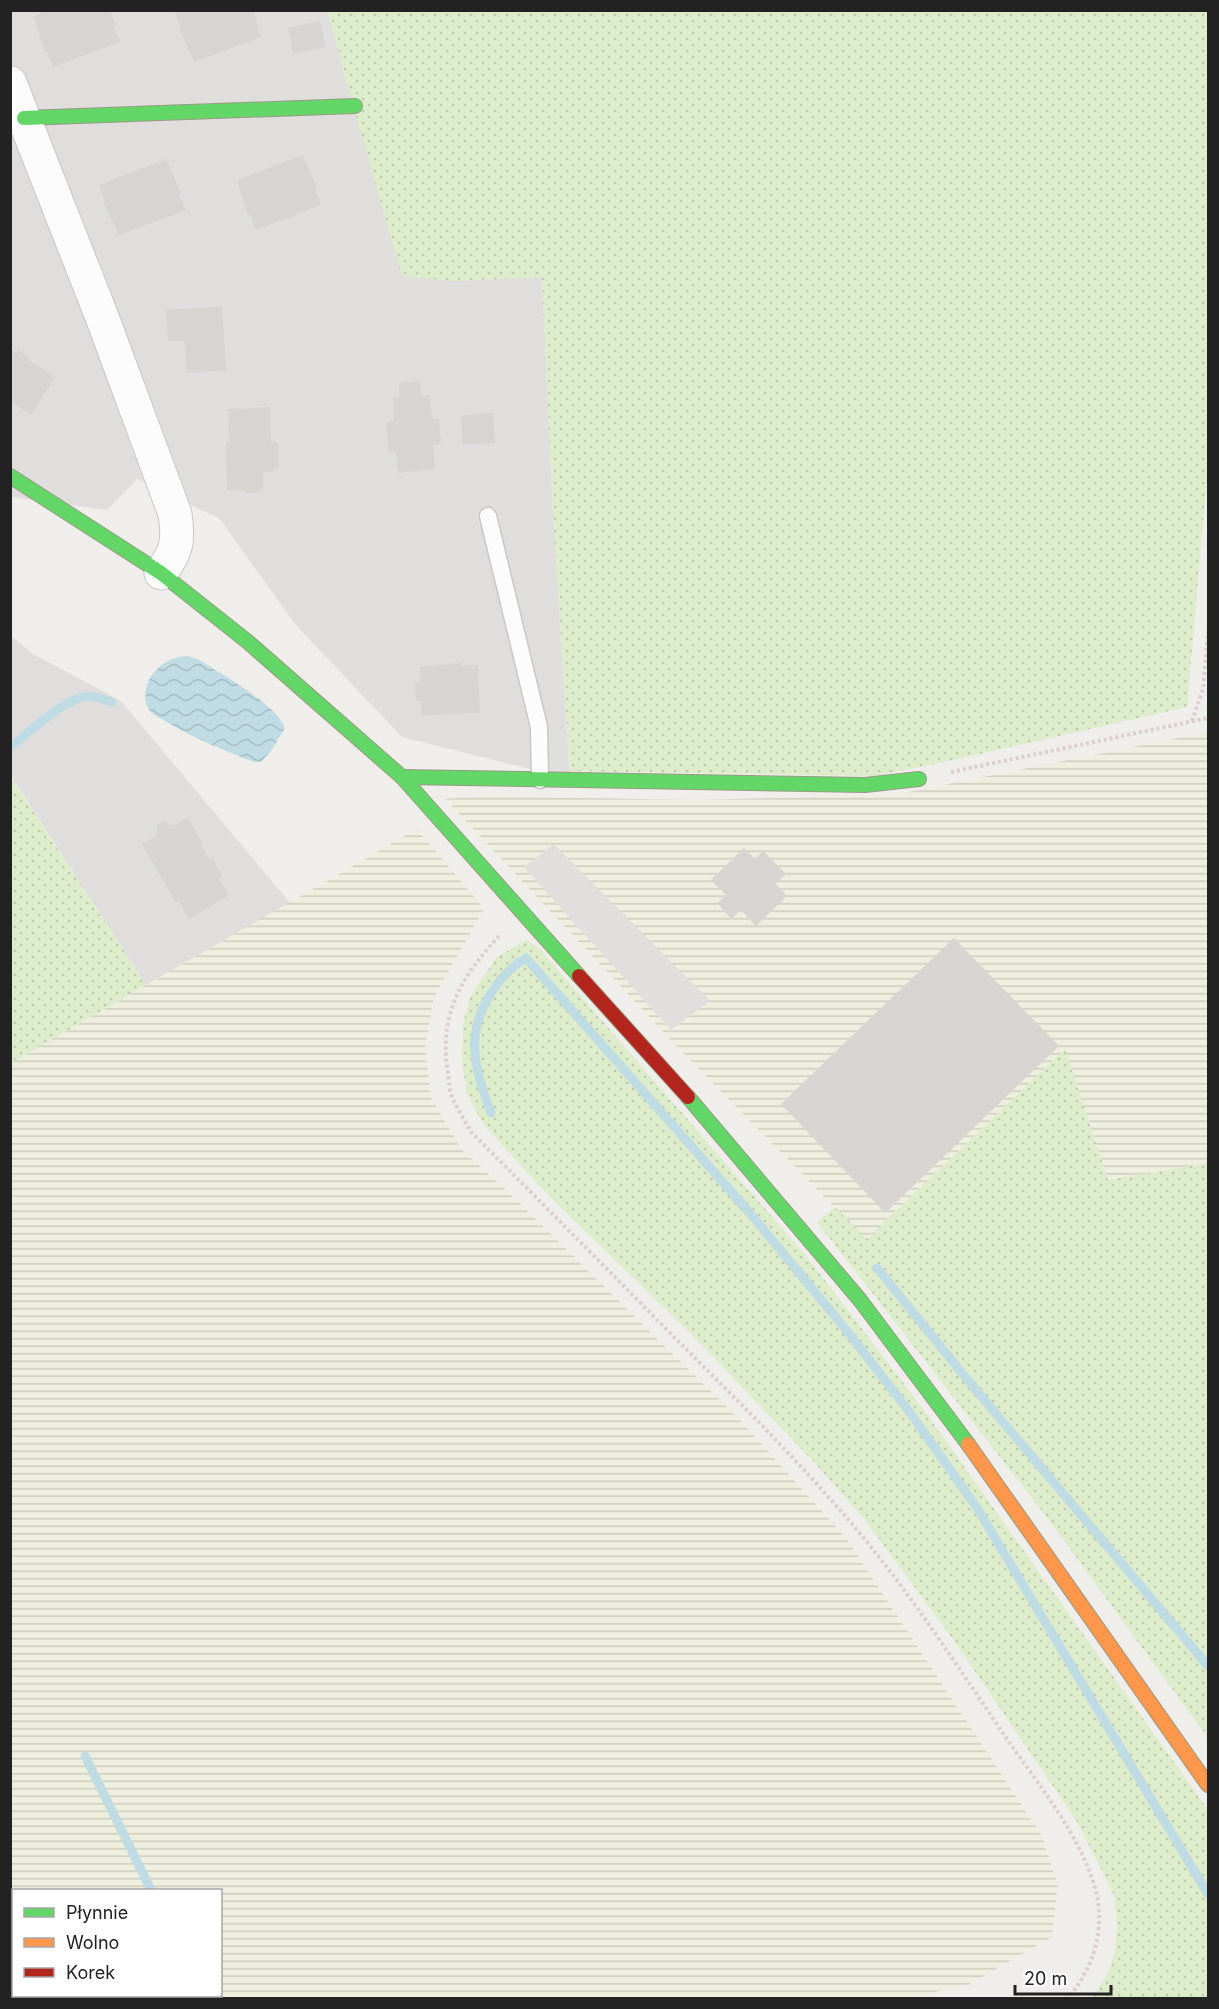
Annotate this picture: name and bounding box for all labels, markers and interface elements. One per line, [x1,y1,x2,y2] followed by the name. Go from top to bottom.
[12,1889,222,1997] legend
[66,1902,128,1923] text: Płynnie
[66,1932,119,1953] text: Wolno
[1015,1958,1111,1996] scale bar
[66,1962,115,1983] text: Korek
[1024,1968,1067,1989] text: 20 m

